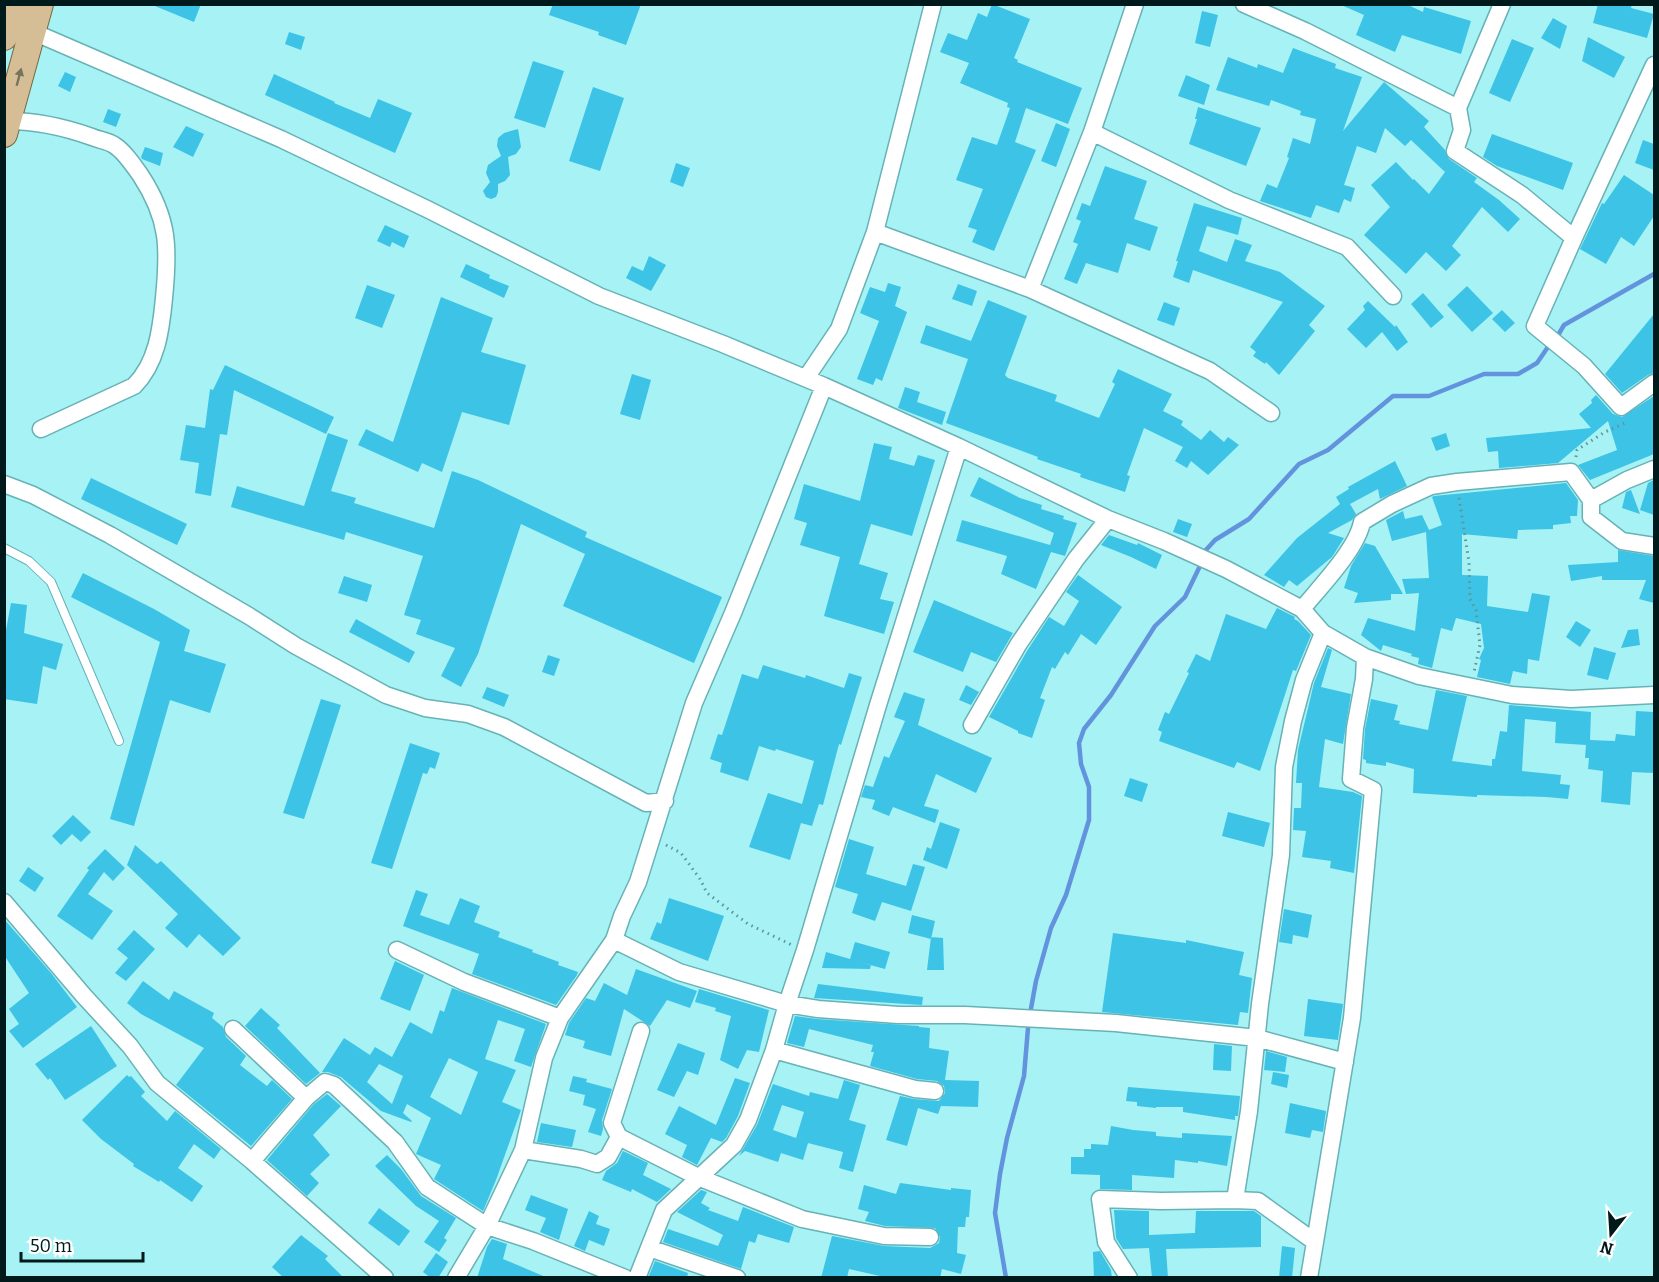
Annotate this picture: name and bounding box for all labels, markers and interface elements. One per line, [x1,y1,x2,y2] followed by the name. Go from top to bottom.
[15,68,24,86] one-way arrow
[1581,1204,1641,1264] north arrow
[21,1225,142,1263] scale bar
[30,1235,72,1257] text: 50 m
[1598,1237,1615,1259] text: N

